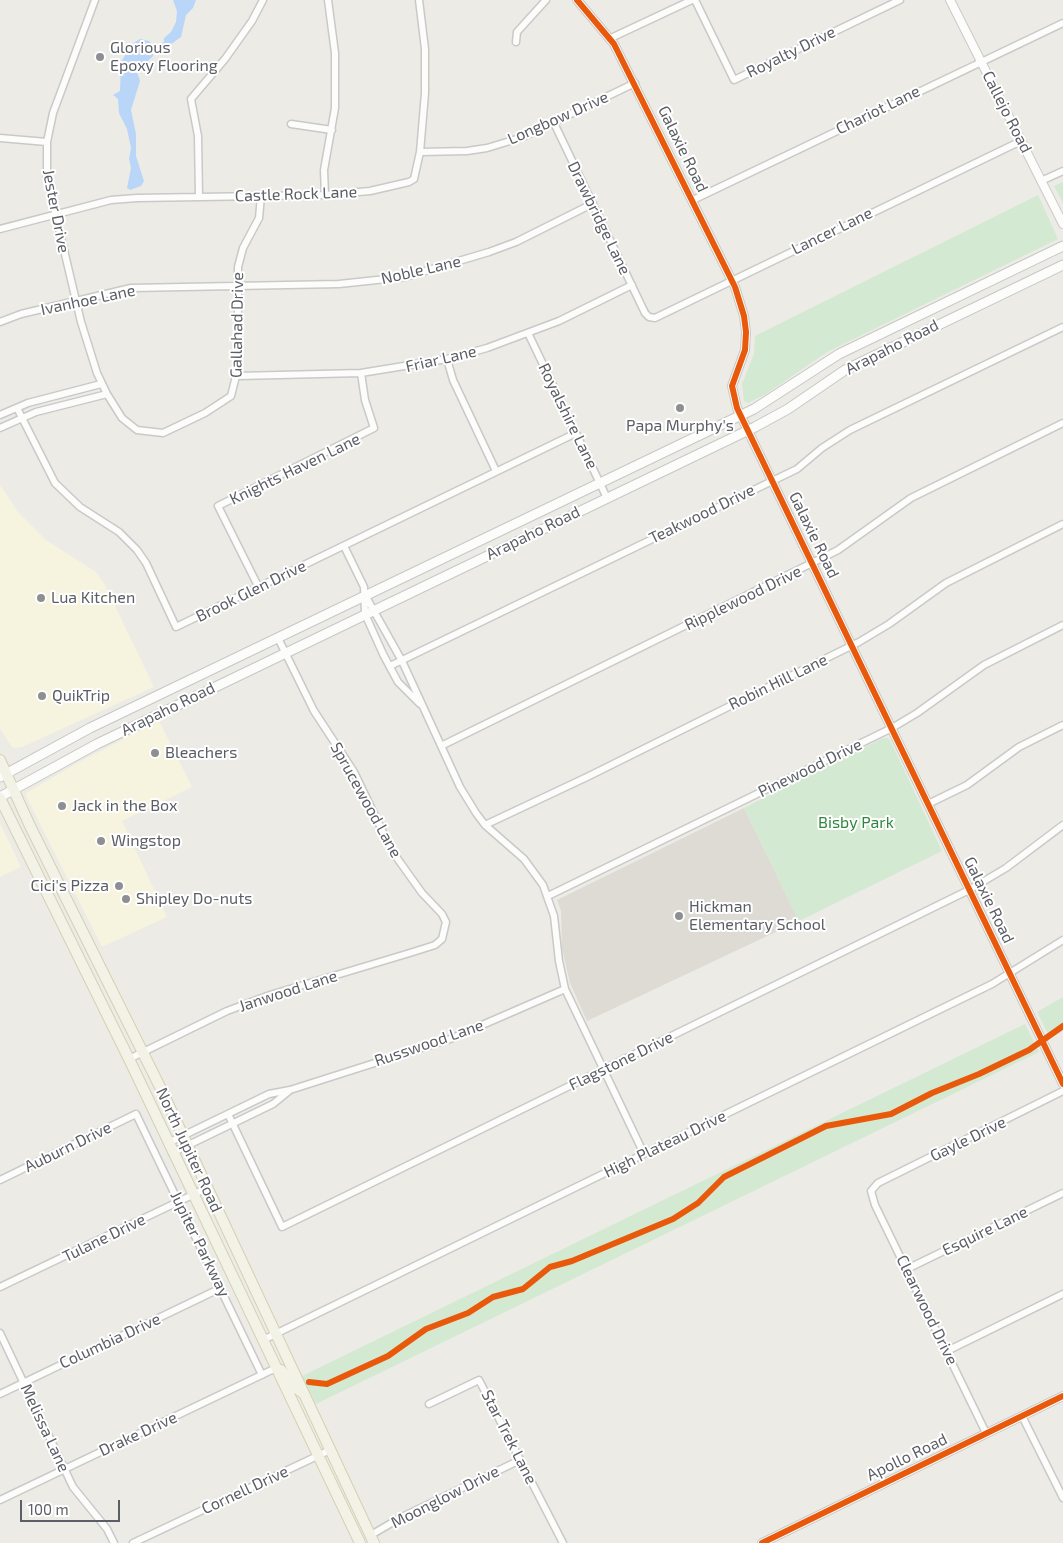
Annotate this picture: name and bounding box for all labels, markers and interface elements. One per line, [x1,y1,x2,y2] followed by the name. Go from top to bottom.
[743,22,839,82] street label: Royalty Drive
[110,38,218,76] place label: Glorious Epoxy Flooring
[94,51,106,63] marker: Glorious Epoxy Flooring
[978,68,1036,156] street label: Callejo Road
[833,81,923,139] street label: Chariot Lane
[505,87,611,149] street label: Longbow Drive
[654,103,712,195] street label: Galaxie Road
[563,158,635,278] street label: Drawbridge Lane
[38,168,74,254] street label: Jester Drive
[235,182,357,206] street label: Castle Rock Lane
[788,203,876,259] street label: Lancer Lane
[379,252,463,288] street label: Noble Lane
[226,272,248,378] street label: Gallahad Drive
[39,281,137,319] street label: Ivanhoe Lane
[842,315,942,379] street label: Arapaho Road
[404,342,478,376] street label: Friar Lane
[534,360,602,472] street label: Royalshire Lane
[674,402,686,414] marker: Papa Murphy's
[626,416,734,436] place label: Papa Murphy's
[227,429,363,509] street label: Knights Haven Lane
[646,480,758,548] street label: Teakwood Drive
[785,489,843,581] street label: Galaxie Road
[483,502,583,564] street label: Arapaho Road
[193,556,309,626] street label: Brook Glen Drive
[681,561,805,635] street label: Ripplewood Drive
[51,588,135,608] place label: Lua Kitchen
[35,592,47,604] marker: Lua Kitchen
[725,650,831,714] street label: Robin Hill Lane
[118,678,218,740] street label: Arapaho Road
[52,686,110,706] place label: QuikTrip
[36,690,48,702] marker: QuikTrip
[755,735,865,801] street label: Pinewood Drive
[326,739,406,861] street label: Sprucewood Lane
[165,743,237,763] place label: Bleachers
[149,747,161,759] marker: Bleachers
[72,796,177,816] place label: Jack in the Box
[56,800,68,812] marker: Jack in the Box
[818,813,894,833] park label: Bisby Park
[111,831,181,851] place label: Wingstop
[95,835,107,847] marker: Wingstop
[960,854,1018,946] street label: Galaxie Road
[31,876,109,896] place label: Cici's Pizza
[113,880,125,892] marker: Cici's Pizza
[136,889,252,909] place label: Shipley Do-nuts
[120,893,132,905] marker: Shipley Do-nuts
[689,897,826,935] place label: Hickman Elementary School
[673,910,685,922] marker: Hickman Elementary School
[236,966,340,1016] street label: Janwood Lane
[372,1015,486,1071] street label: Russwood Lane
[566,1027,676,1095] street label: Flagstone Drive
[152,1085,226,1215] street label: North Jupiter Road
[601,1106,729,1182] street label: High Plateau Drive
[927,1112,1009,1166] street label: Gayle Drive
[21,1118,115,1176] street label: Auburn Drive
[166,1188,234,1300] street label: Jupiter Parkway
[939,1202,1031,1260] street label: Esquire Lane
[59,1210,149,1266] street label: Tulane Drive
[892,1252,962,1368] street label: Clearwood Drive
[56,1309,164,1373] street label: Columbia Drive
[16,1381,74,1475] street label: Melissa Lane
[477,1387,541,1487] street label: Star Trek Lane
[96,1408,180,1460] street label: Drake Drive
[864,1429,950,1485] street label: Apollo Road
[388,1461,502,1533] street label: Moonglow Drive
[199,1462,291,1518] street label: Cornell Drive
[22,1490,122,1522] scale bar
[28,1500,69,1518] text: 100 m

